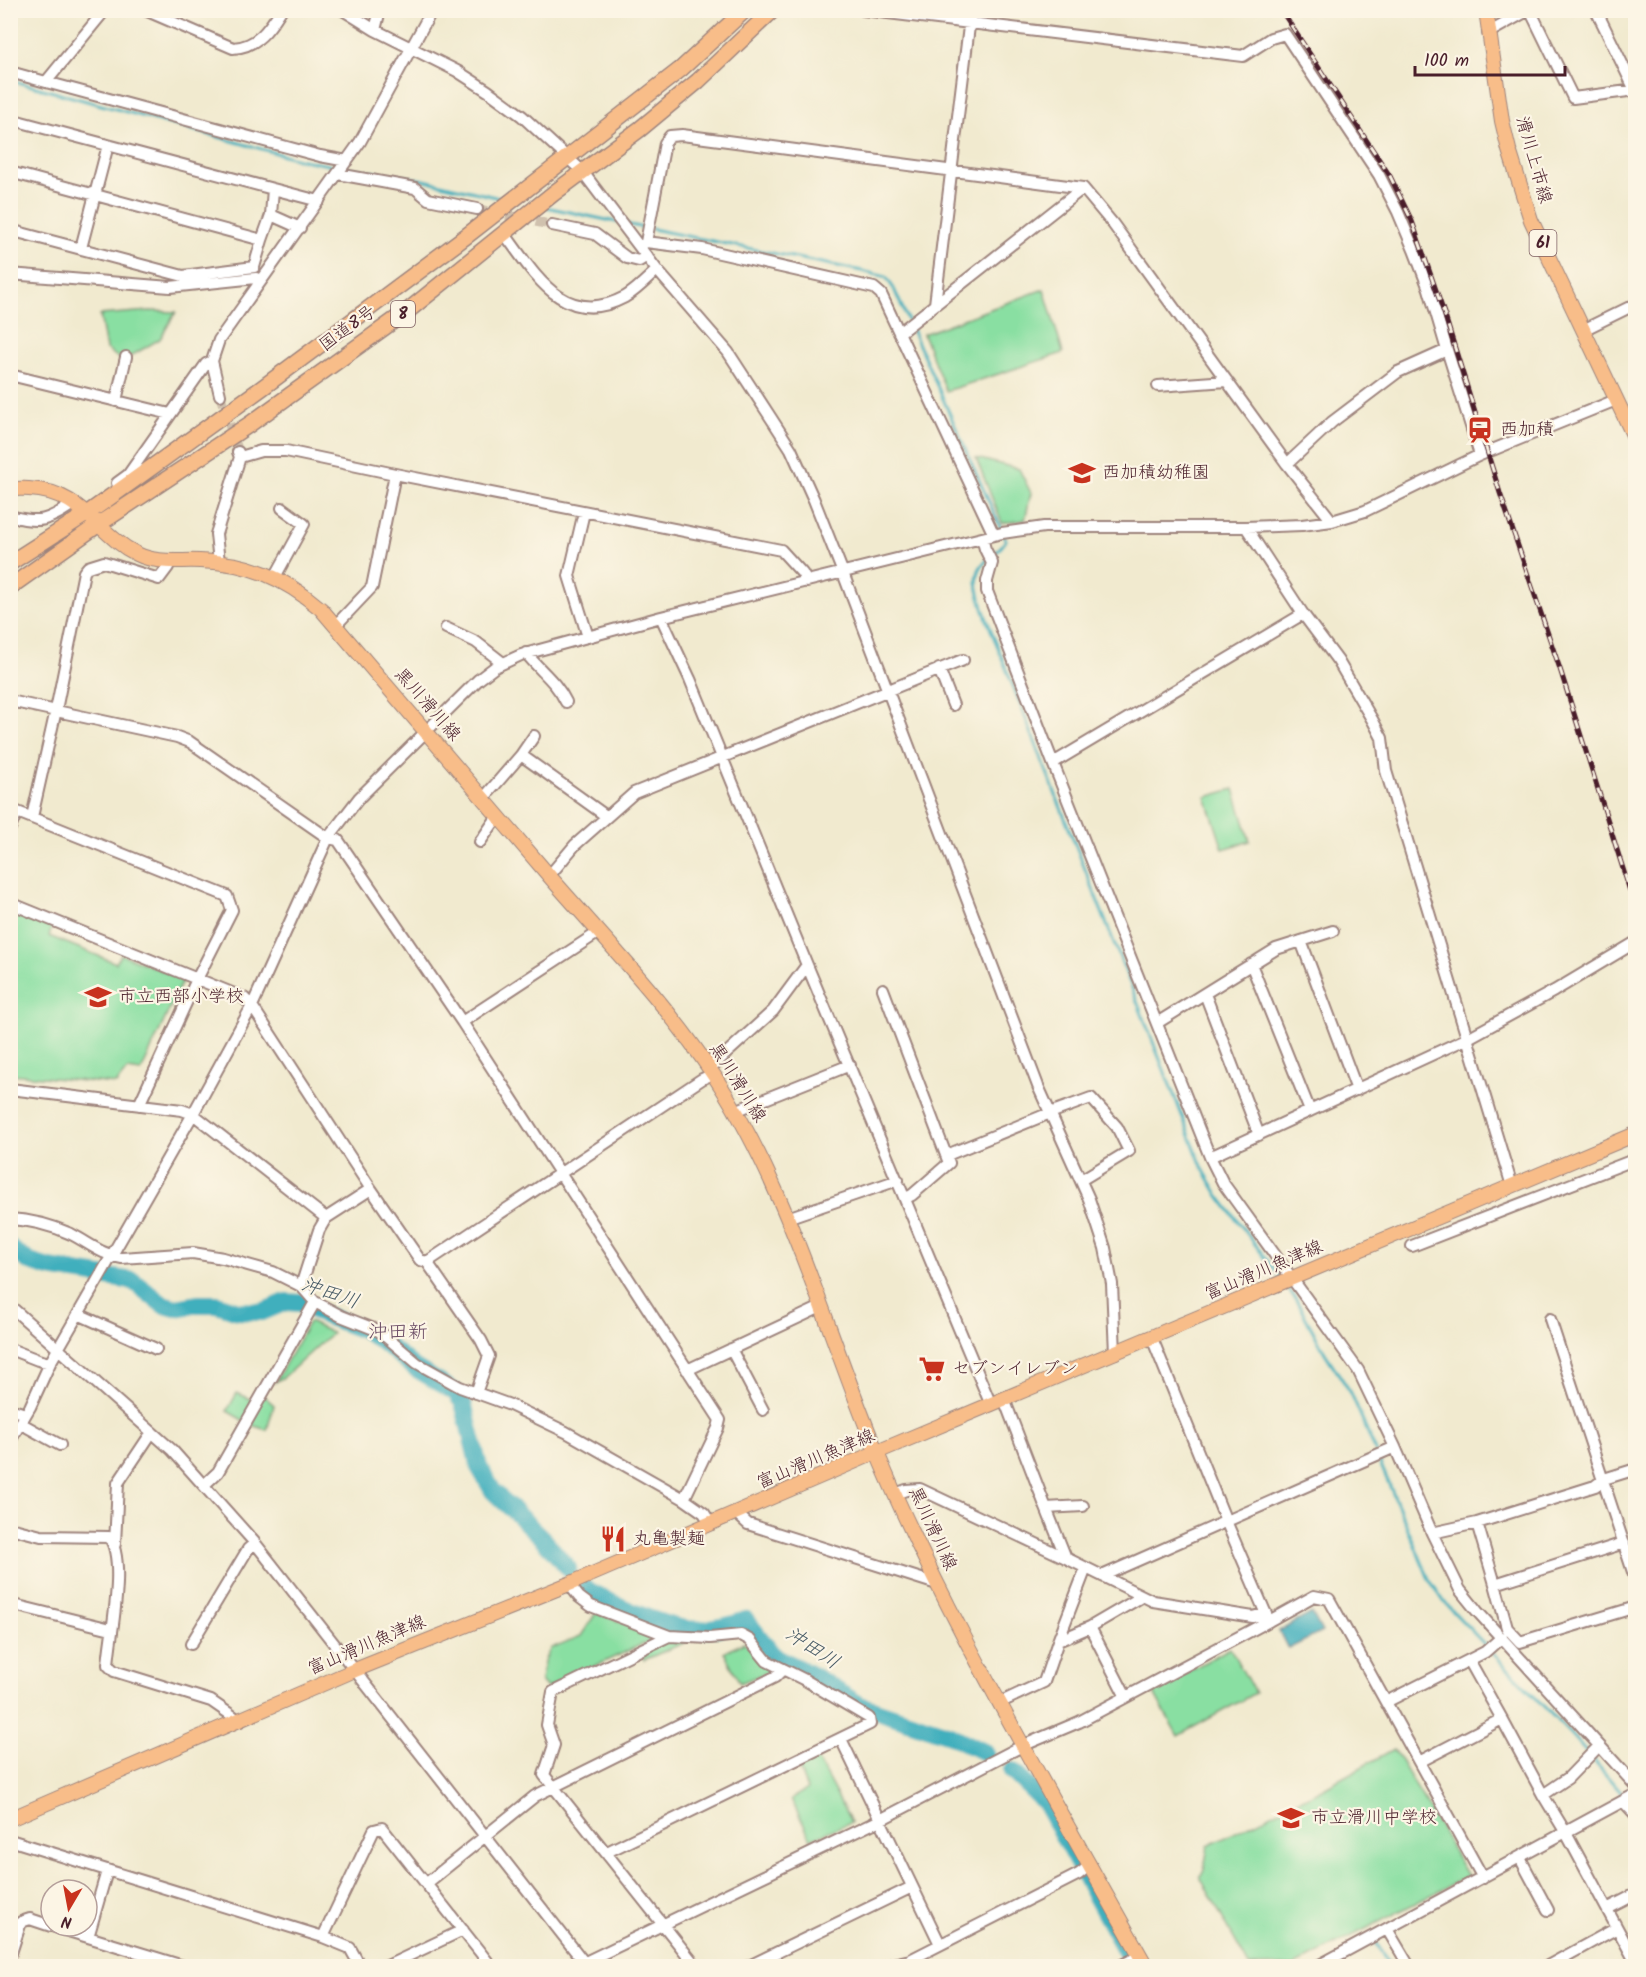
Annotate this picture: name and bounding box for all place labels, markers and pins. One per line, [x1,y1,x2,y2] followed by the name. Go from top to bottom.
[1465,415,1495,445] station icon: 西加積
[1500,416,1554,445] place label: 西加積
[1067,458,1097,488] school or university icon: 西加積幼稚園
[1102,459,1210,488] place label: 西加積幼稚園
[83,982,113,1012] school or university icon: 市立西部小学校
[118,983,244,1012] place label: 市立西部小学校
[917,1354,947,1384] supermarket icon: セブンイレブン
[952,1355,1078,1384] place label: セブンイレブン
[598,1524,628,1554] restaurant icon: 丸亀製麺
[633,1525,705,1554] place label: 丸亀製麺
[1276,1803,1306,1833] school or university icon: 市立滑川中学校
[1311,1804,1437,1833] place label: 市立滑川中学校

